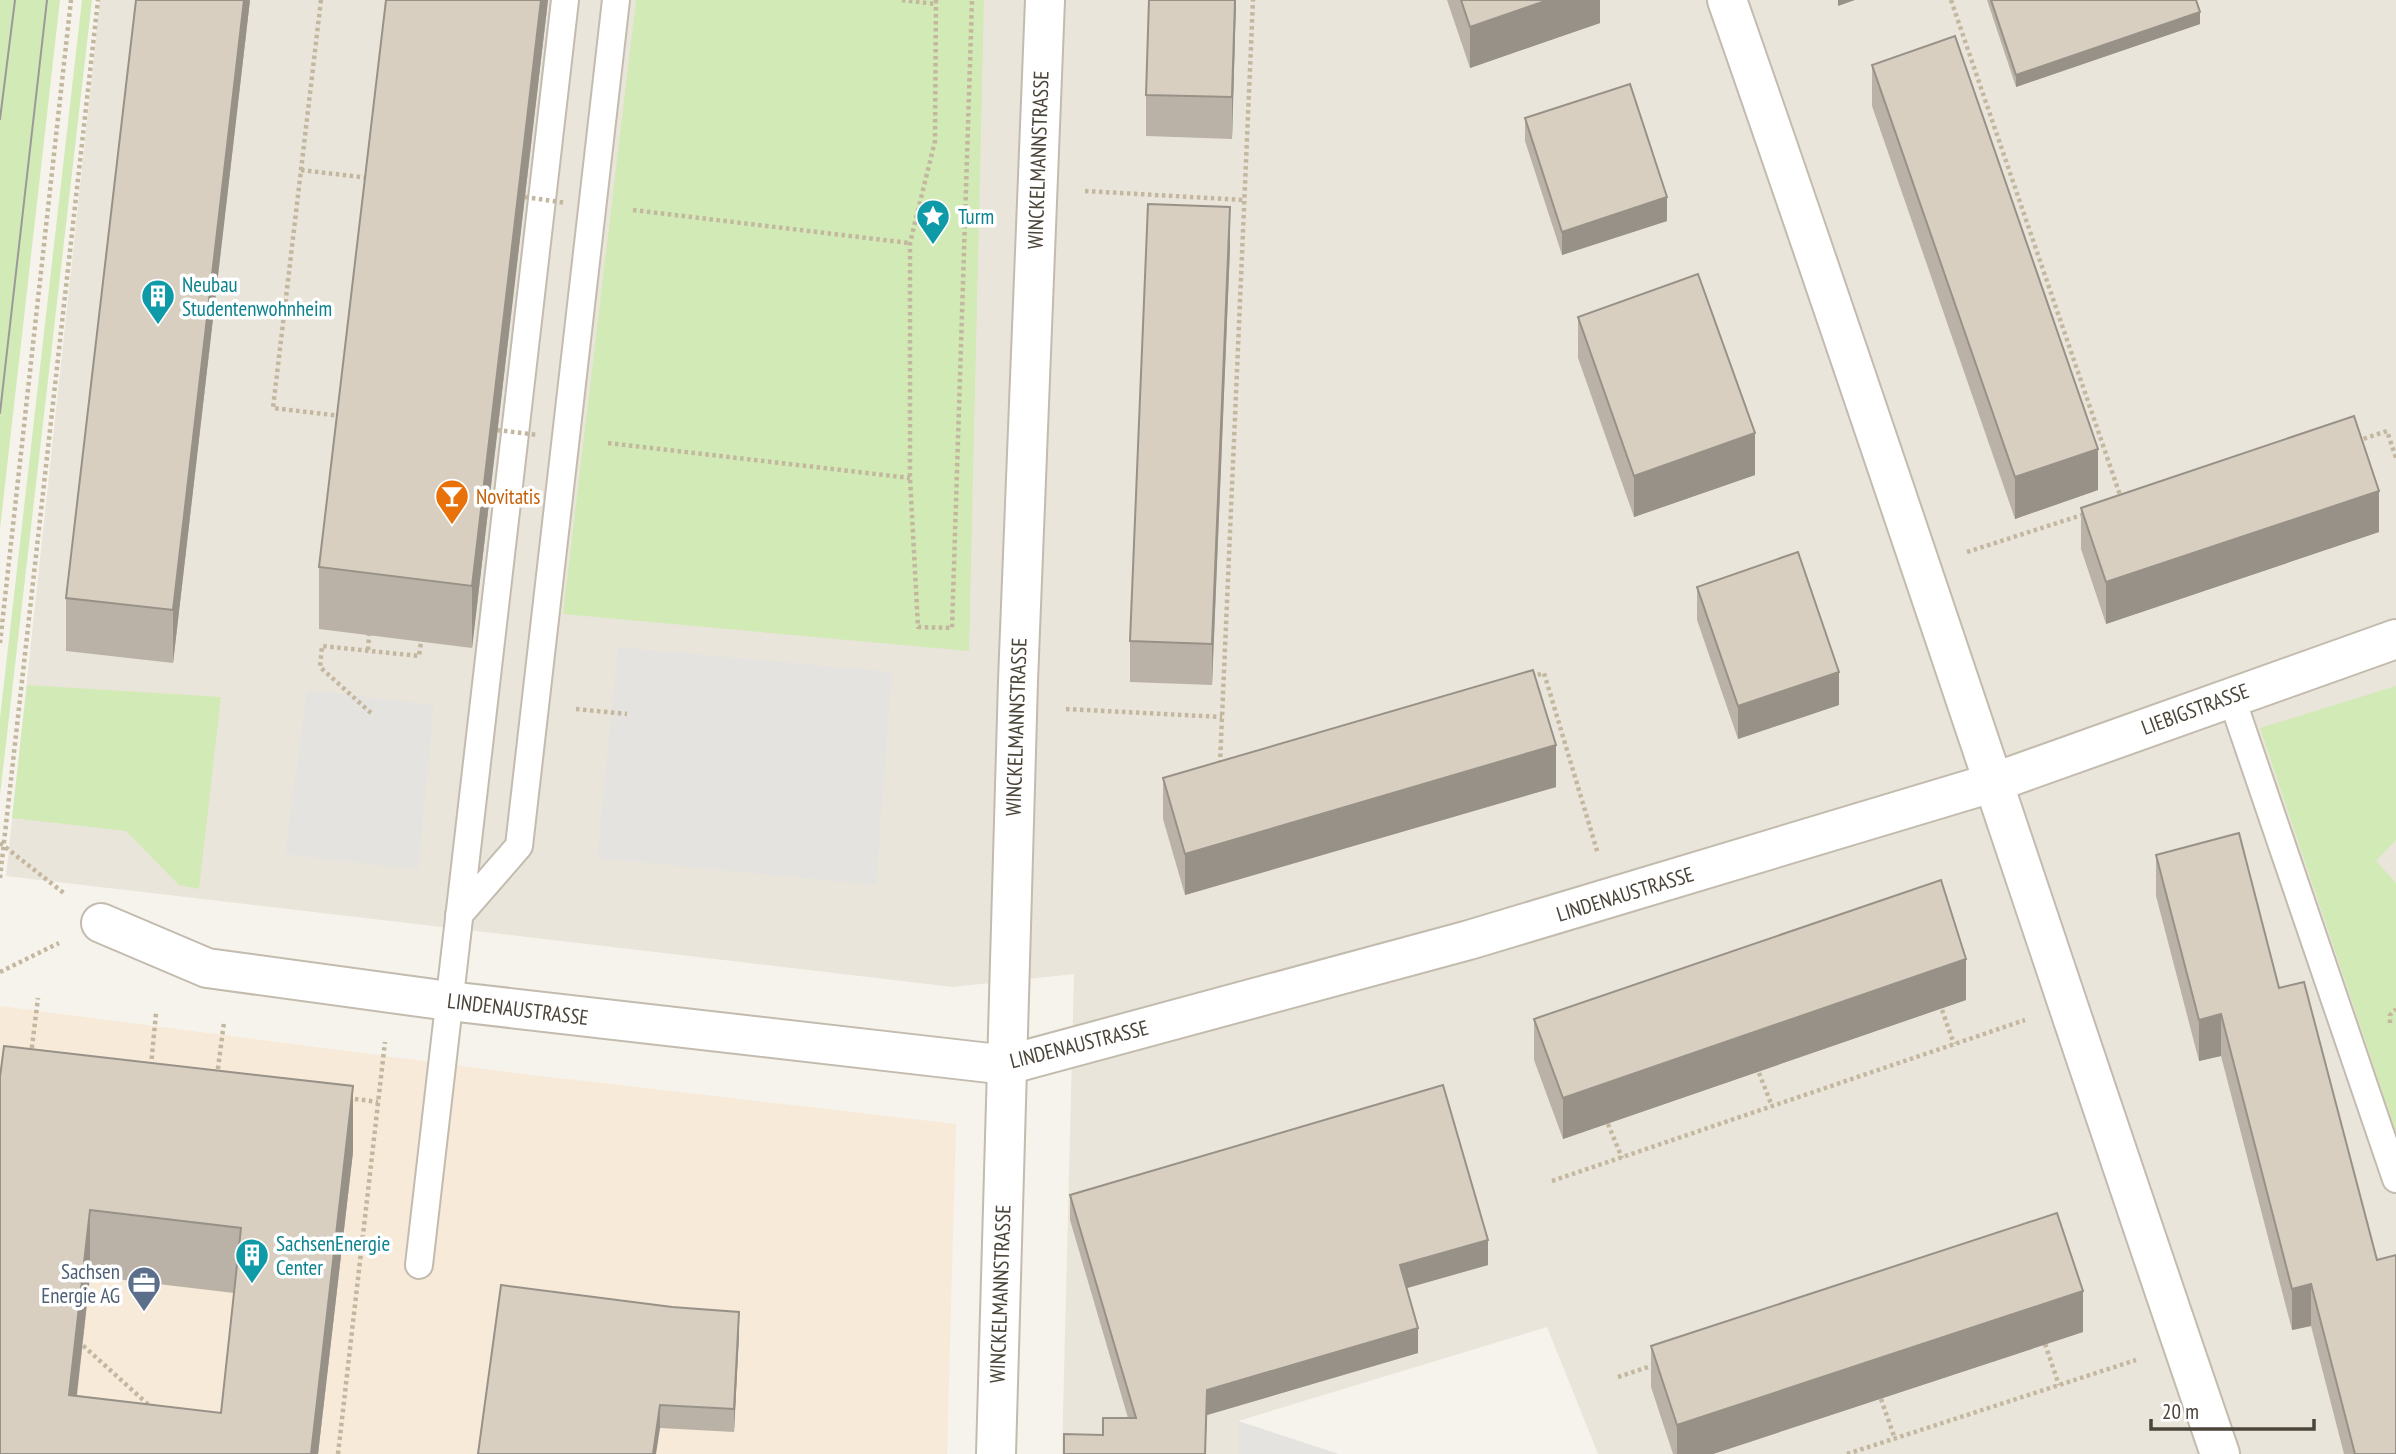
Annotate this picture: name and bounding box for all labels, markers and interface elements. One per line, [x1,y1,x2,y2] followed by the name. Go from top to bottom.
[1021,70,1055,250] street label: WINCKELMANNSTRASSE
[914,197,952,246] place icon: Turm
[958,203,994,230] place label: Turm
[182,271,332,322] place label: Neubau Studentenwohnheim
[139,277,177,326] building icon: Neubau Studentenwohnheim
[433,477,471,526] bar icon: Novitatis
[476,483,540,510] place label: Novitatis
[999,637,1033,817] street label: WINCKELMANNSTRASSE
[2137,677,2253,741] street label: LIEBIGSTRASSE
[1553,860,1697,928] street label: LINDENAUSTRASSE
[446,987,590,1031] street label: LINDENAUSTRASSE
[1007,1014,1151,1074] street label: LINDENAUSTRASSE
[983,1204,1017,1384] street label: WINCKELMANNSTRASSE
[276,1230,390,1281] place label: SachsenEnergie Center
[233,1236,271,1285] building icon: SachsenEnergie Center
[41,1258,120,1309] place label: Sachsen Energie AG
[125,1264,163,1313] office icon: Sachsen Energie AG
[2151,1388,2314,1432] scale bar
[2162,1398,2199,1425] text: 20 m

